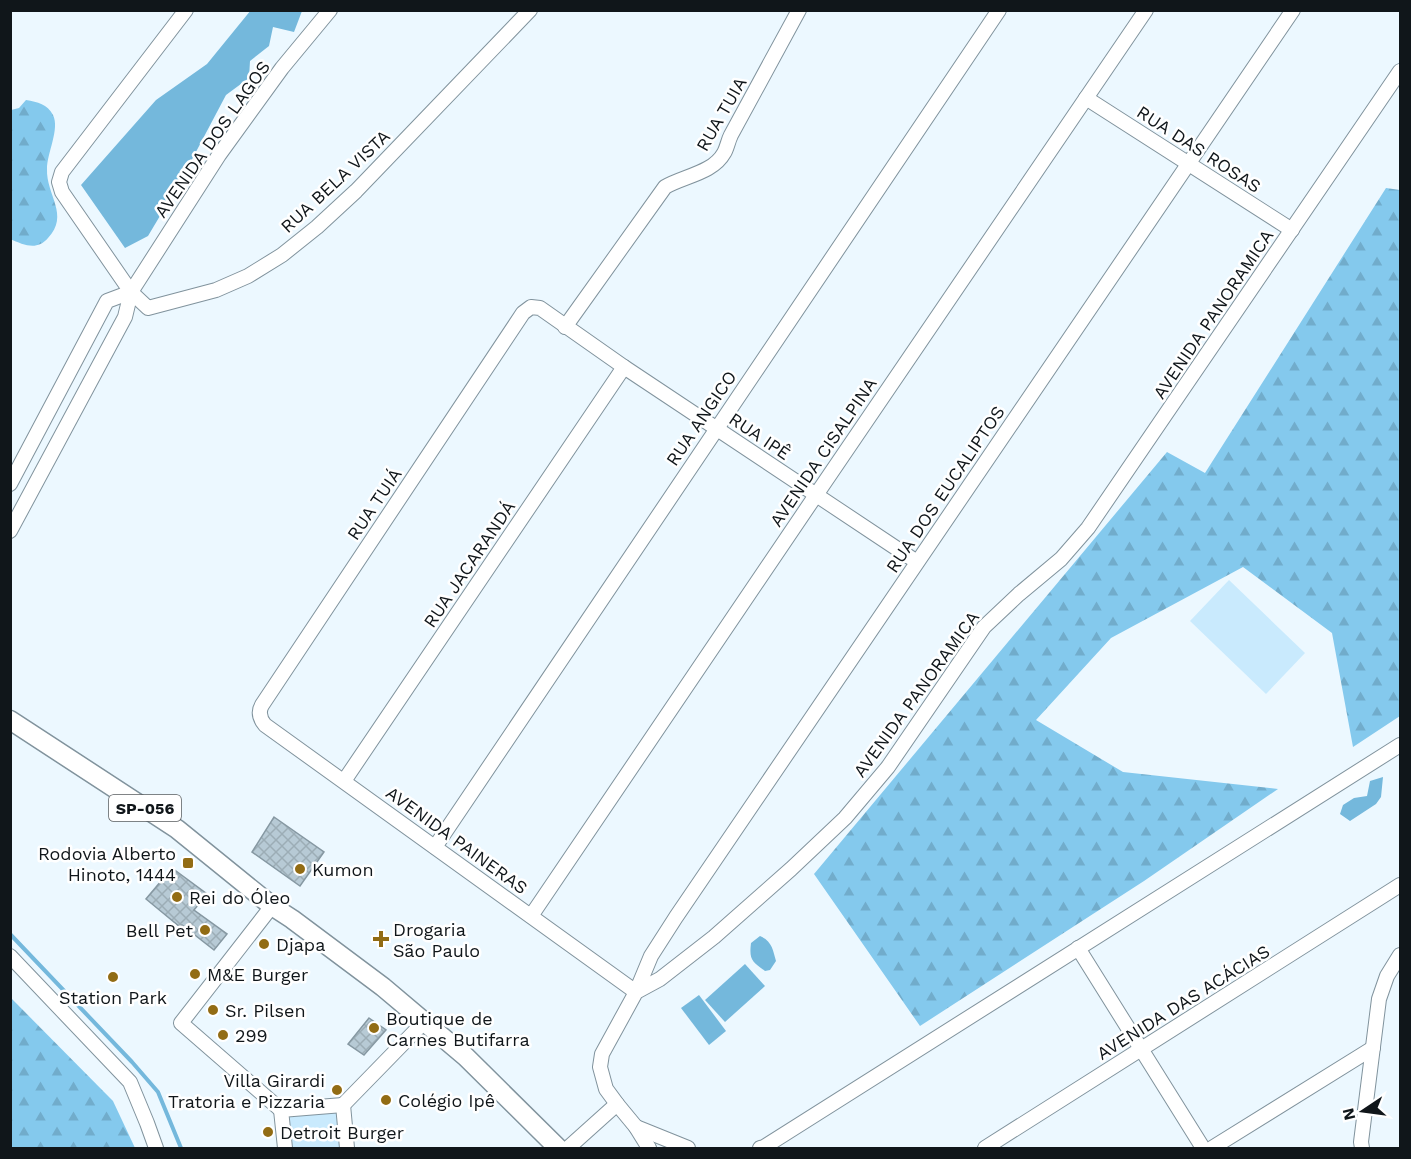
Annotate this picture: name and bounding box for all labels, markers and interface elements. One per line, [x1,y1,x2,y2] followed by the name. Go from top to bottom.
[150,56,274,222] street label: AVENIDA DOS LAGOS
[691,73,751,155] street label: RUA TUIA
[1133,101,1265,197] street label: RUA DAS ROSAS
[276,125,394,237] street label: RUA BELA VISTA
[1148,225,1278,403] street label: AVENIDA PANORAMICA
[661,366,741,470] street label: RUA ANGICO
[765,373,881,531] street label: AVENIDA CISALPINA
[881,402,1009,576] street label: RUA DOS EUCALIPTOS
[725,408,795,464] street label: RUA IPÊ
[342,464,406,544] street label: RUA TUIÁ
[419,497,519,631] street label: RUA JACARANDÁ
[849,607,983,781] street label: AVENIDA PANORAMICA
[382,782,532,898] street label: AVENIDA PAINERAS
[109,795,181,821] road number: SP-056
[38,843,176,885] place label: Rodovia Alberto Hinoto, 1444
[181,856,195,870] marker: Rodovia Alberto Hinoto, 1444
[312,859,374,880] place label: Kumon
[293,862,307,876] marker: Kumon
[189,887,290,908] place label: Rei do Óleo
[170,890,184,904] marker: Rei do Óleo
[393,919,480,961] place label: Drogaria São Paulo
[126,920,193,941] place label: Bell Pet
[198,923,212,937] marker: Bell Pet
[374,932,388,946] marker: Drogaria São Paulo
[276,934,325,955] place label: Djapa
[257,937,271,951] marker: Djapa
[1093,940,1273,1064] street label: AVENIDA DAS ACÁCIAS
[207,964,308,985] place label: M&E Burger
[188,967,202,981] marker: M&E Burger
[106,970,120,984] marker: Station Park
[59,987,167,1008] place label: Station Park
[225,1000,306,1021] place label: Sr. Pilsen
[206,1003,220,1017] marker: Sr. Pilsen
[386,1008,530,1050] place label: Boutique de Carnes Butifarra
[367,1021,381,1035] marker: Boutique de Carnes Butifarra
[235,1025,268,1046] place label: 299
[216,1028,230,1042] marker: 299
[168,1070,325,1112] place label: Villa Girardi Tratoria e Pizzaria
[1333,1081,1393,1141] north arrow
[330,1083,344,1097] marker: Villa Girardi Tratoria e Pizzaria
[398,1090,495,1111] place label: Colégio Ipê
[379,1093,393,1107] marker: Colégio Ipê
[1338,1106,1359,1122] text: N
[280,1122,404,1143] place label: Detroit Burger
[261,1125,275,1139] marker: Detroit Burger

